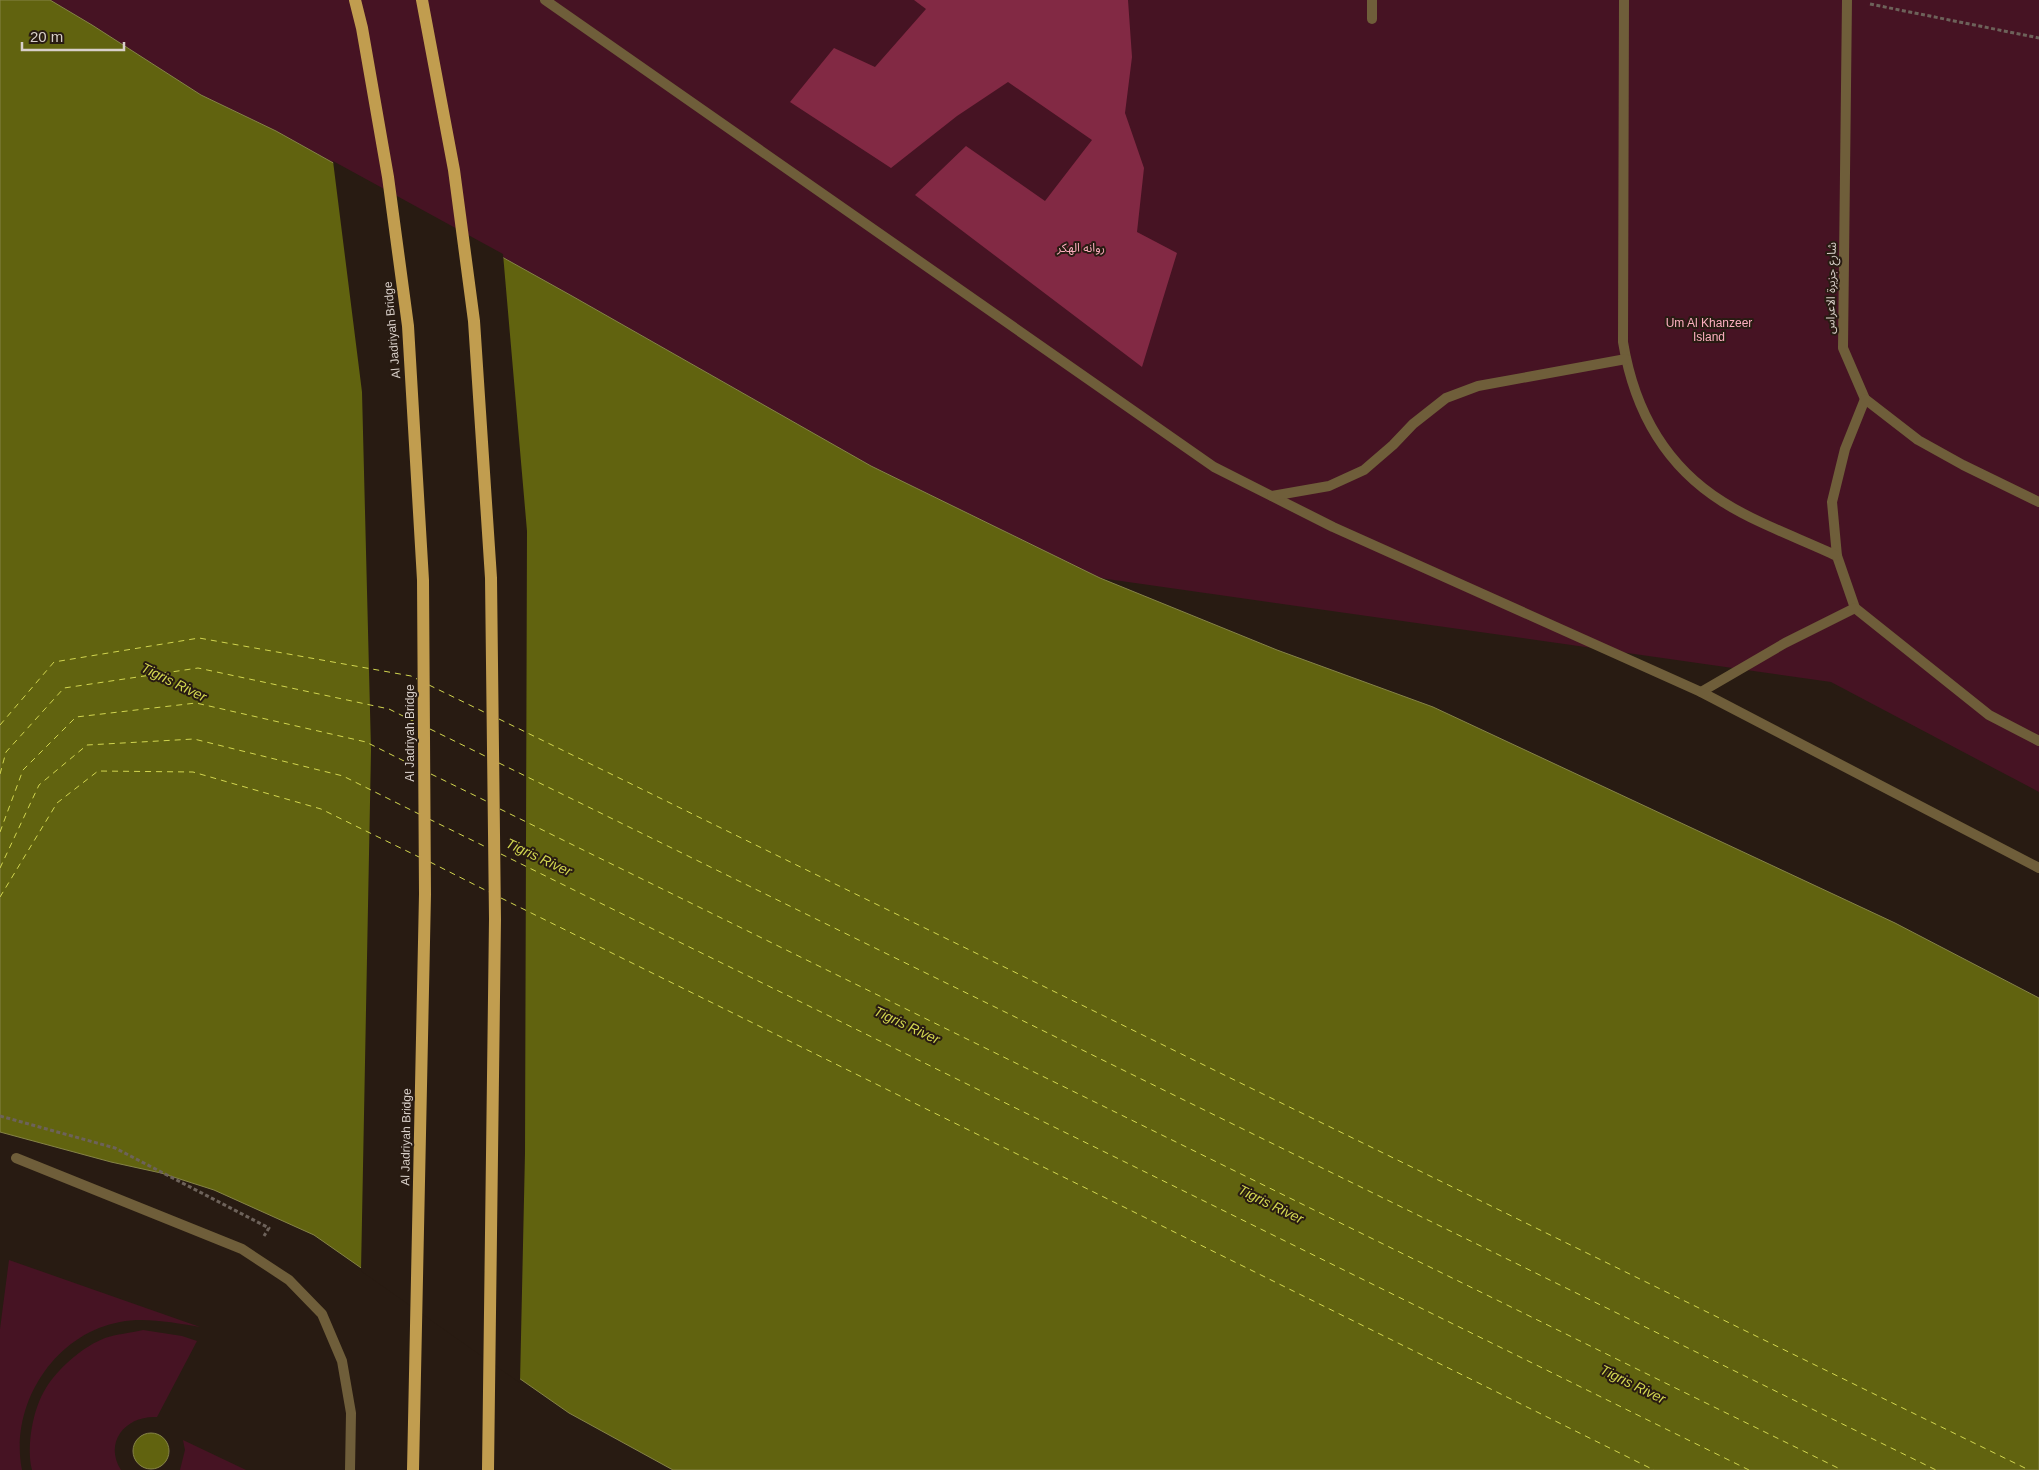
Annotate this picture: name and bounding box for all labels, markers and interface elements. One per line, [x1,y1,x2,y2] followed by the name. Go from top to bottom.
[22,20,125,52] scale bar
[30,28,63,45] text: 20 m
[1056,241,1105,255] park label: روانه الهكر
[1823,242,1841,334] street label: شارع جزيرة الاعراس
[381,281,403,379] street label: Al Jadriyah Bridge
[1666,316,1752,344] park label: Um Al Khanzeer Island
[139,659,210,705] water label: Tigris River
[403,684,417,782] street label: Al Jadriyah Bridge
[504,835,576,880] water label: Tigris River
[872,1003,944,1048] water label: Tigris River
[398,1088,414,1186] street label: Al Jadriyah Bridge
[1236,1181,1307,1227] water label: Tigris River
[1598,1361,1669,1407] water label: Tigris River

